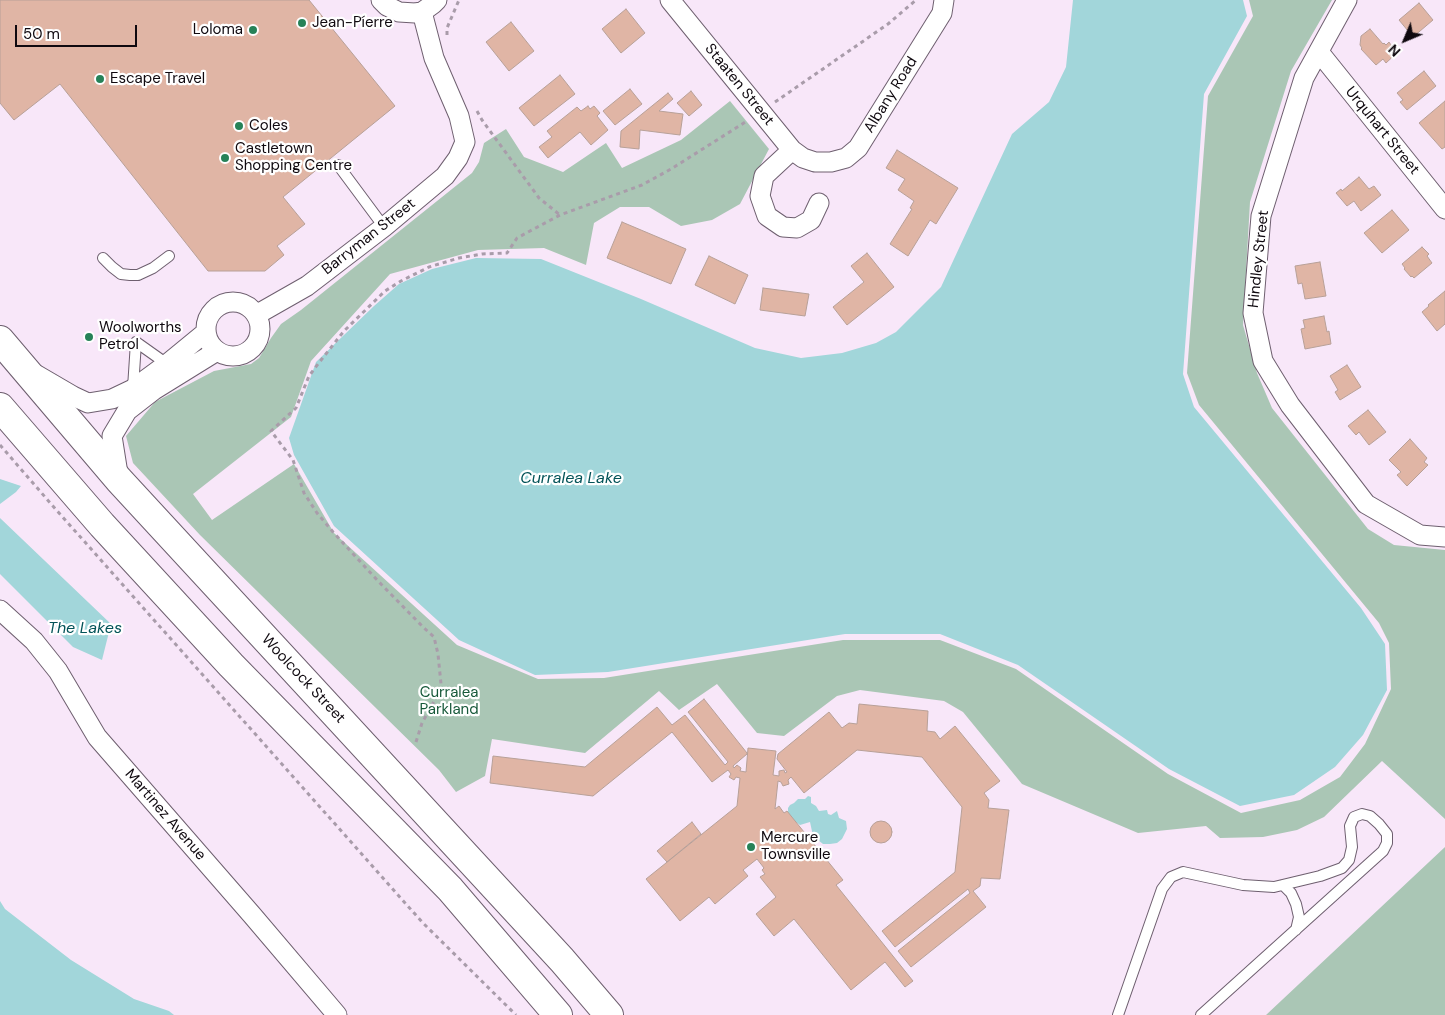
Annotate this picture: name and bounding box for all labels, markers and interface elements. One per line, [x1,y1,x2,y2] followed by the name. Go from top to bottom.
[312,14,393,32] place label: Jean-Píerre
[18,15,140,47] scale bar
[1380,15,1430,65] north arrow
[296,17,308,29] marker: Jean-Píerre
[193,21,243,39] place label: Loloma
[23,24,60,44] text: 50 m
[247,24,259,36] marker: Loloma
[701,40,777,130] street label: Staaten Street
[1384,41,1404,61] text: N
[860,54,922,136] street label: Albany Road
[110,70,205,88] place label: Escape Travel
[94,73,106,85] marker: Escape Travel
[1341,83,1423,179] street label: Urquhart Street
[249,117,288,135] place label: Coles
[233,120,245,132] marker: Coles
[235,140,352,175] place label: Castletown Shopping Centre
[219,152,231,164] marker: Castletown Shopping Centre
[319,195,419,279] street label: Barryman Street
[1245,209,1273,309] street label: Hindley Street
[99,319,182,354] place label: Woolworths Petrol
[83,331,95,343] marker: Woolworths Petrol
[520,469,622,489] water label: Curralea Lake
[48,619,122,639] water label: The Lakes
[257,631,349,727] street label: Woolcock Street
[419,684,479,719] park label: Curralea Parkland
[121,766,209,864] street label: Martinez Avenue
[761,829,831,864] place label: Mercure Townsville
[745,841,757,853] marker: Mercure Townsville

